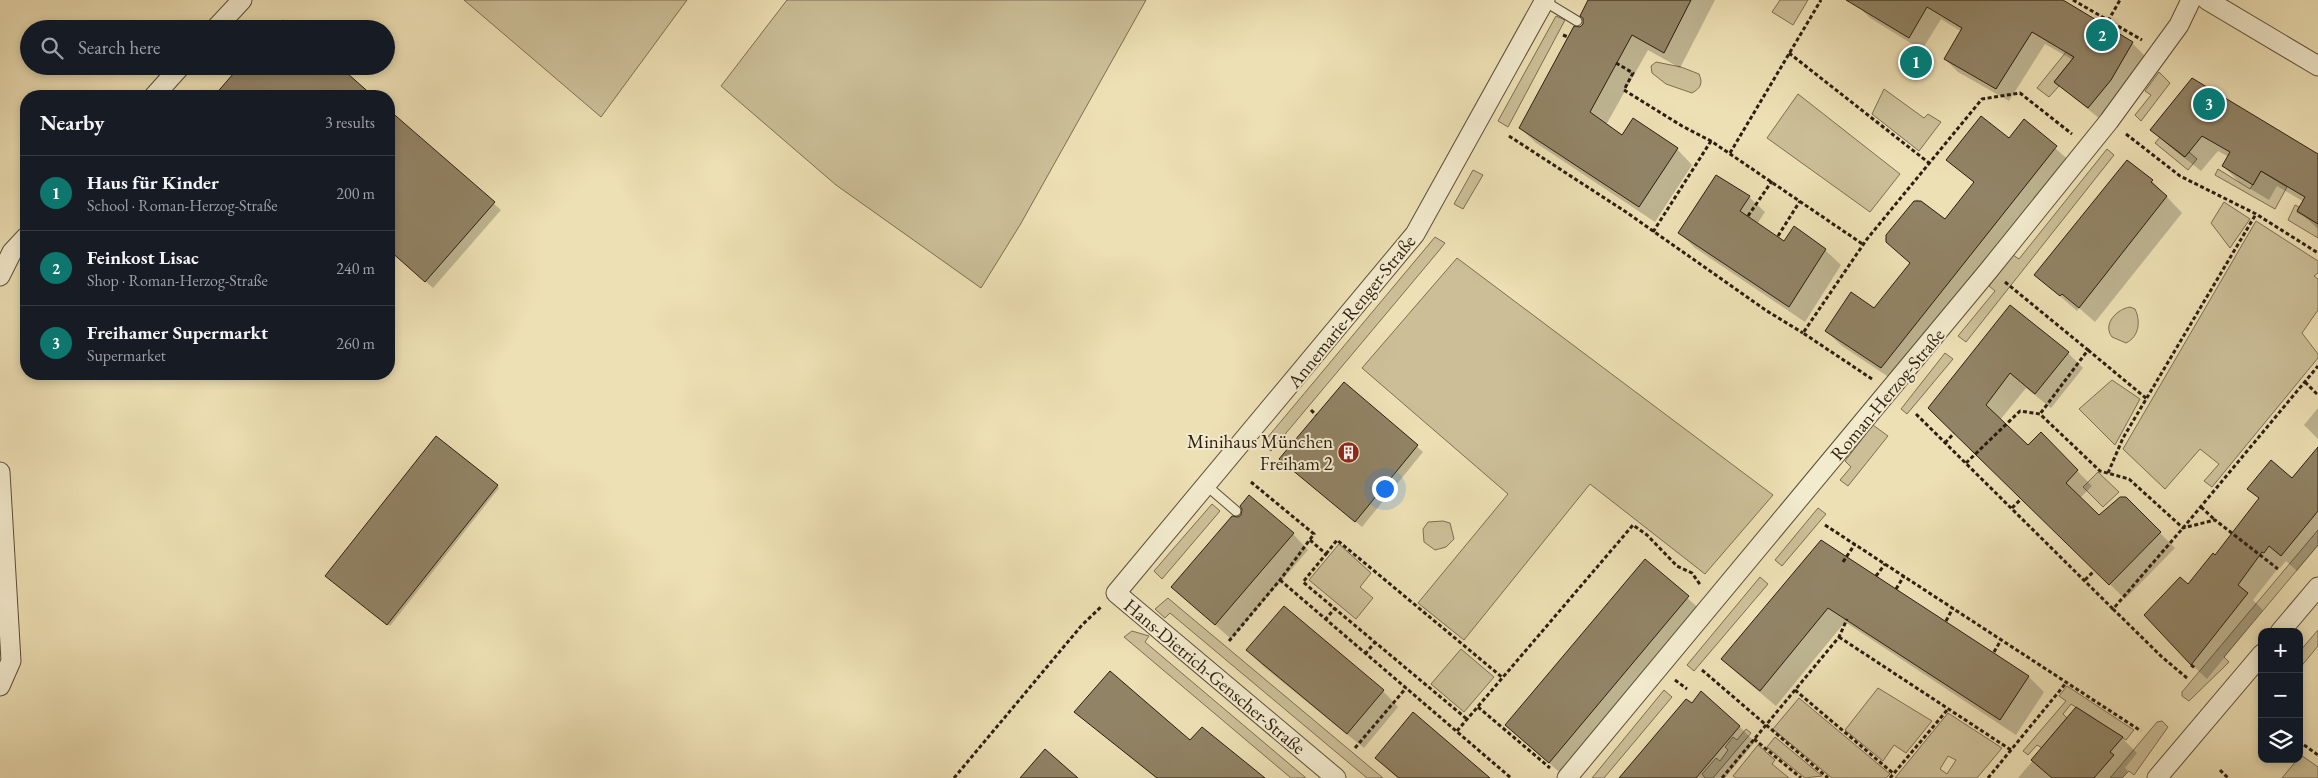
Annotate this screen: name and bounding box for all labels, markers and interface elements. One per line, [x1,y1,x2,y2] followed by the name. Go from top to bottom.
[2086,16,2118,54] pin: 2
[20,20,395,75] search box
[38,34,66,62] icon: search
[78,35,160,60] text: Search here
[1900,43,1932,81] pin: 1
[2193,85,2225,123] pin: 3
[40,109,104,136] text: Nearby
[325,112,375,133] text: 3 results
[87,170,219,195] text: Haus für Kinder
[52,183,60,204] text: 1
[336,183,375,204] text: 200 m
[87,195,278,216] text: School · Roman-Herzog-Straße
[1281,229,1421,394] street label: Annemarie-Renger-Straße
[87,245,199,270] text: Feinkost Lisac
[52,258,60,279] text: 2
[336,258,375,279] text: 240 m
[87,270,268,291] text: Shop · Roman-Herzog-Straße
[87,320,268,345] text: Freihamer Supermarkt
[1825,323,1950,466] street label: Roman-Herzog-Straße
[52,333,60,354] text: 3
[336,333,375,354] text: 260 m
[87,345,166,366] text: Supermarket
[1187,429,1333,476] place label: Minihaus München Freiham 2
[1337,440,1361,464] building icon: Minihaus München Freiham 2
[1372,476,1398,502] your location
[1119,593,1311,760] street label: Hans-Dietrich-Genscher-Straße
[2258,628,2303,763] map controls
[2258,628,2303,673] button: +
[2258,673,2303,718] button: −
[2258,718,2303,763] button: layers

